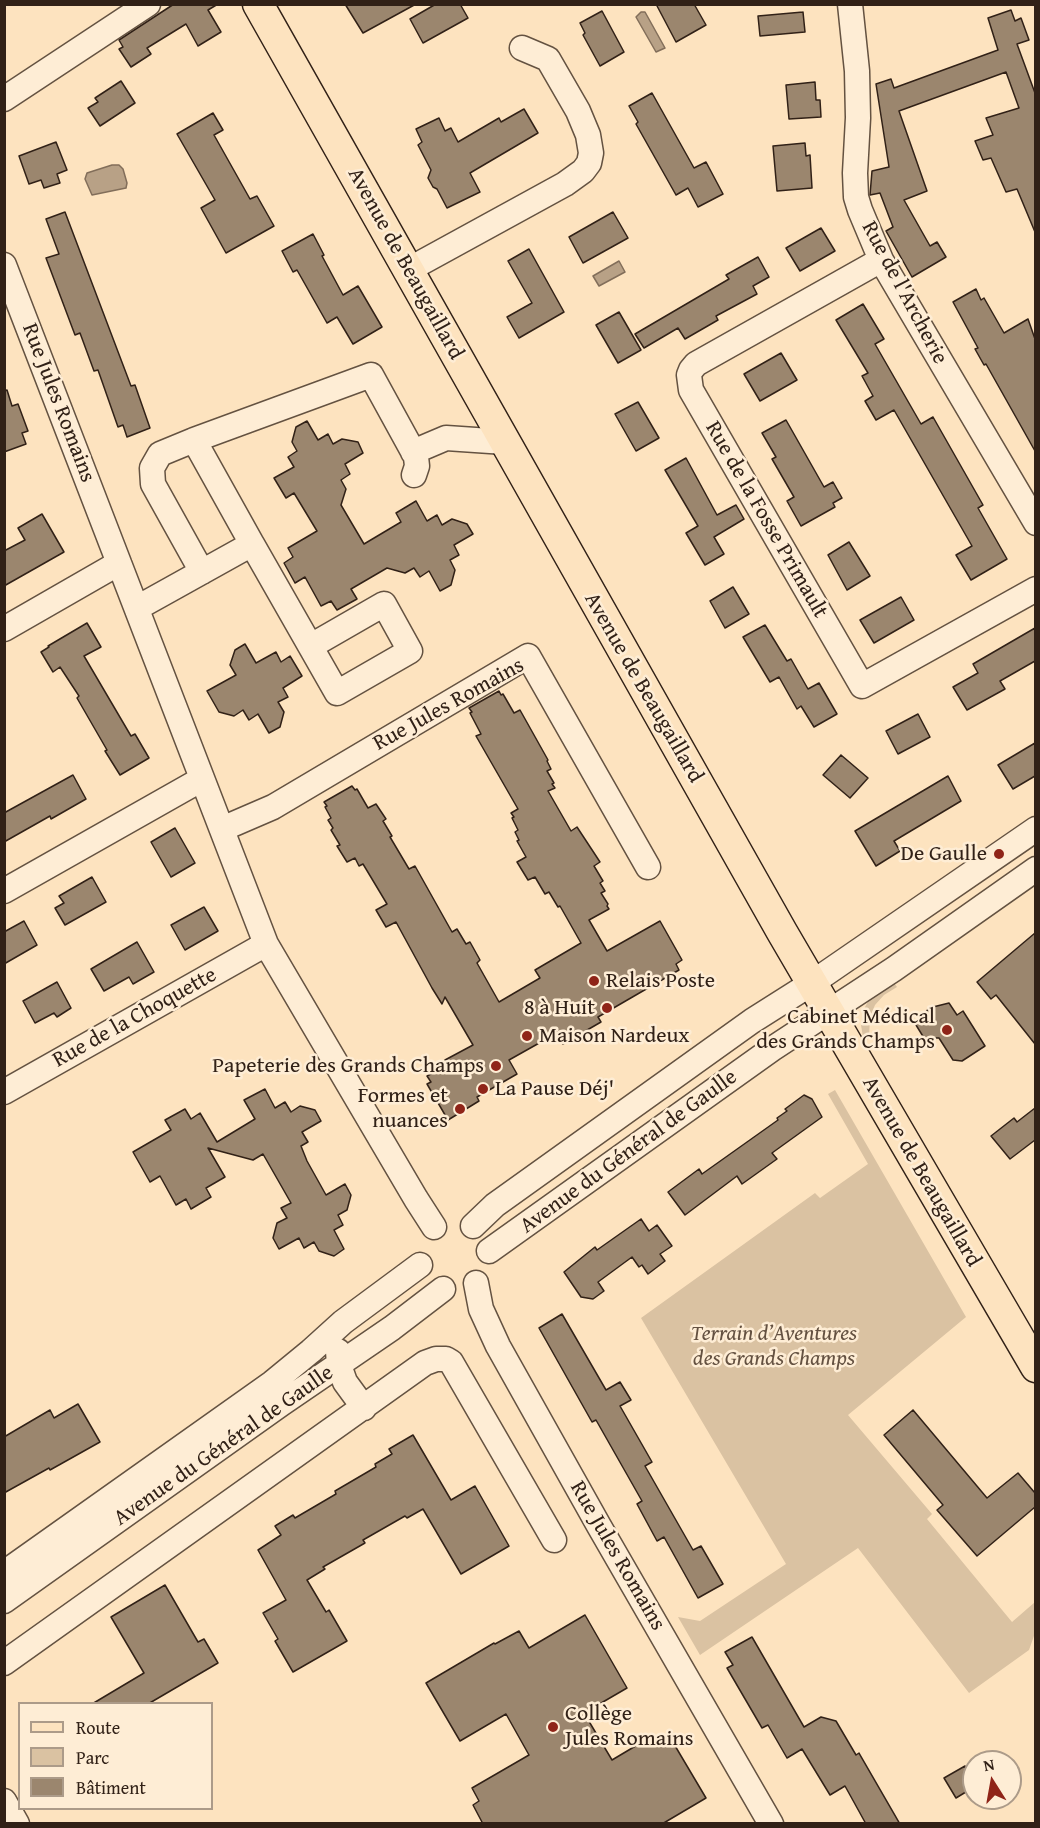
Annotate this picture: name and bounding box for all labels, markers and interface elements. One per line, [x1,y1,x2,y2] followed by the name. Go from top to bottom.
[341,163,469,365] street label: Avenue de Beaugaillard
[855,217,953,369] street label: Rue de l'Archerie
[16,320,100,486] street label: Rue Jules Romains
[699,417,833,623] street label: Rue de la Fosse Primault
[578,588,708,788] street label: Avenue de Beaugaillard
[369,653,529,757] street label: Rue Jules Romains
[901,841,987,867] place label: De Gaulle
[992,847,1006,861] marker: De Gaulle
[48,962,222,1074] street label: Rue de la Choquette
[606,968,715,994] place label: Relais Poste
[587,974,601,988] marker: Relais Poste
[524,995,595,1021] place label: 8 à Huit
[600,1001,614,1015] marker: 8 à Huit
[756,1004,935,1056] place label: Cabinet Médical des Grands Champs
[539,1023,690,1049] place label: Maison Nardeux
[940,1023,954,1037] marker: Cabinet Médical des Grands Champs
[520,1029,534,1043] marker: Maison Nardeux
[212,1053,484,1079] place label: Papeterie des Grands Champs
[489,1059,503,1073] marker: Papeterie des Grands Champs
[515,1064,743,1240] street label: Avenue du Général de Gaulle
[856,1072,986,1272] street label: Avenue de Beaugaillard
[495,1076,614,1102] place label: La Pause Déj'
[476,1082,490,1096] marker: La Pause Déj'
[358,1083,448,1134] place label: Formes et nuances
[453,1102,467,1116] marker: Formes et nuances
[691,1321,857,1372] park label: Terrain d’Aventures des Grands Champs
[109,1360,339,1532] street label: Avenue du Général de Gaulle
[564,1477,670,1635] street label: Rue Jules Romains
[565,1701,693,1753] place label: Collège Jules Romains
[18,1702,213,1810] legend
[76,1714,120,1741] text: Route
[546,1720,560,1734] marker: Collège Jules Romains
[76,1744,109,1771] text: Parc
[962,1750,1022,1810] north arrow
[981,1751,996,1777] text: N
[76,1774,146,1801] text: Bâtiment

